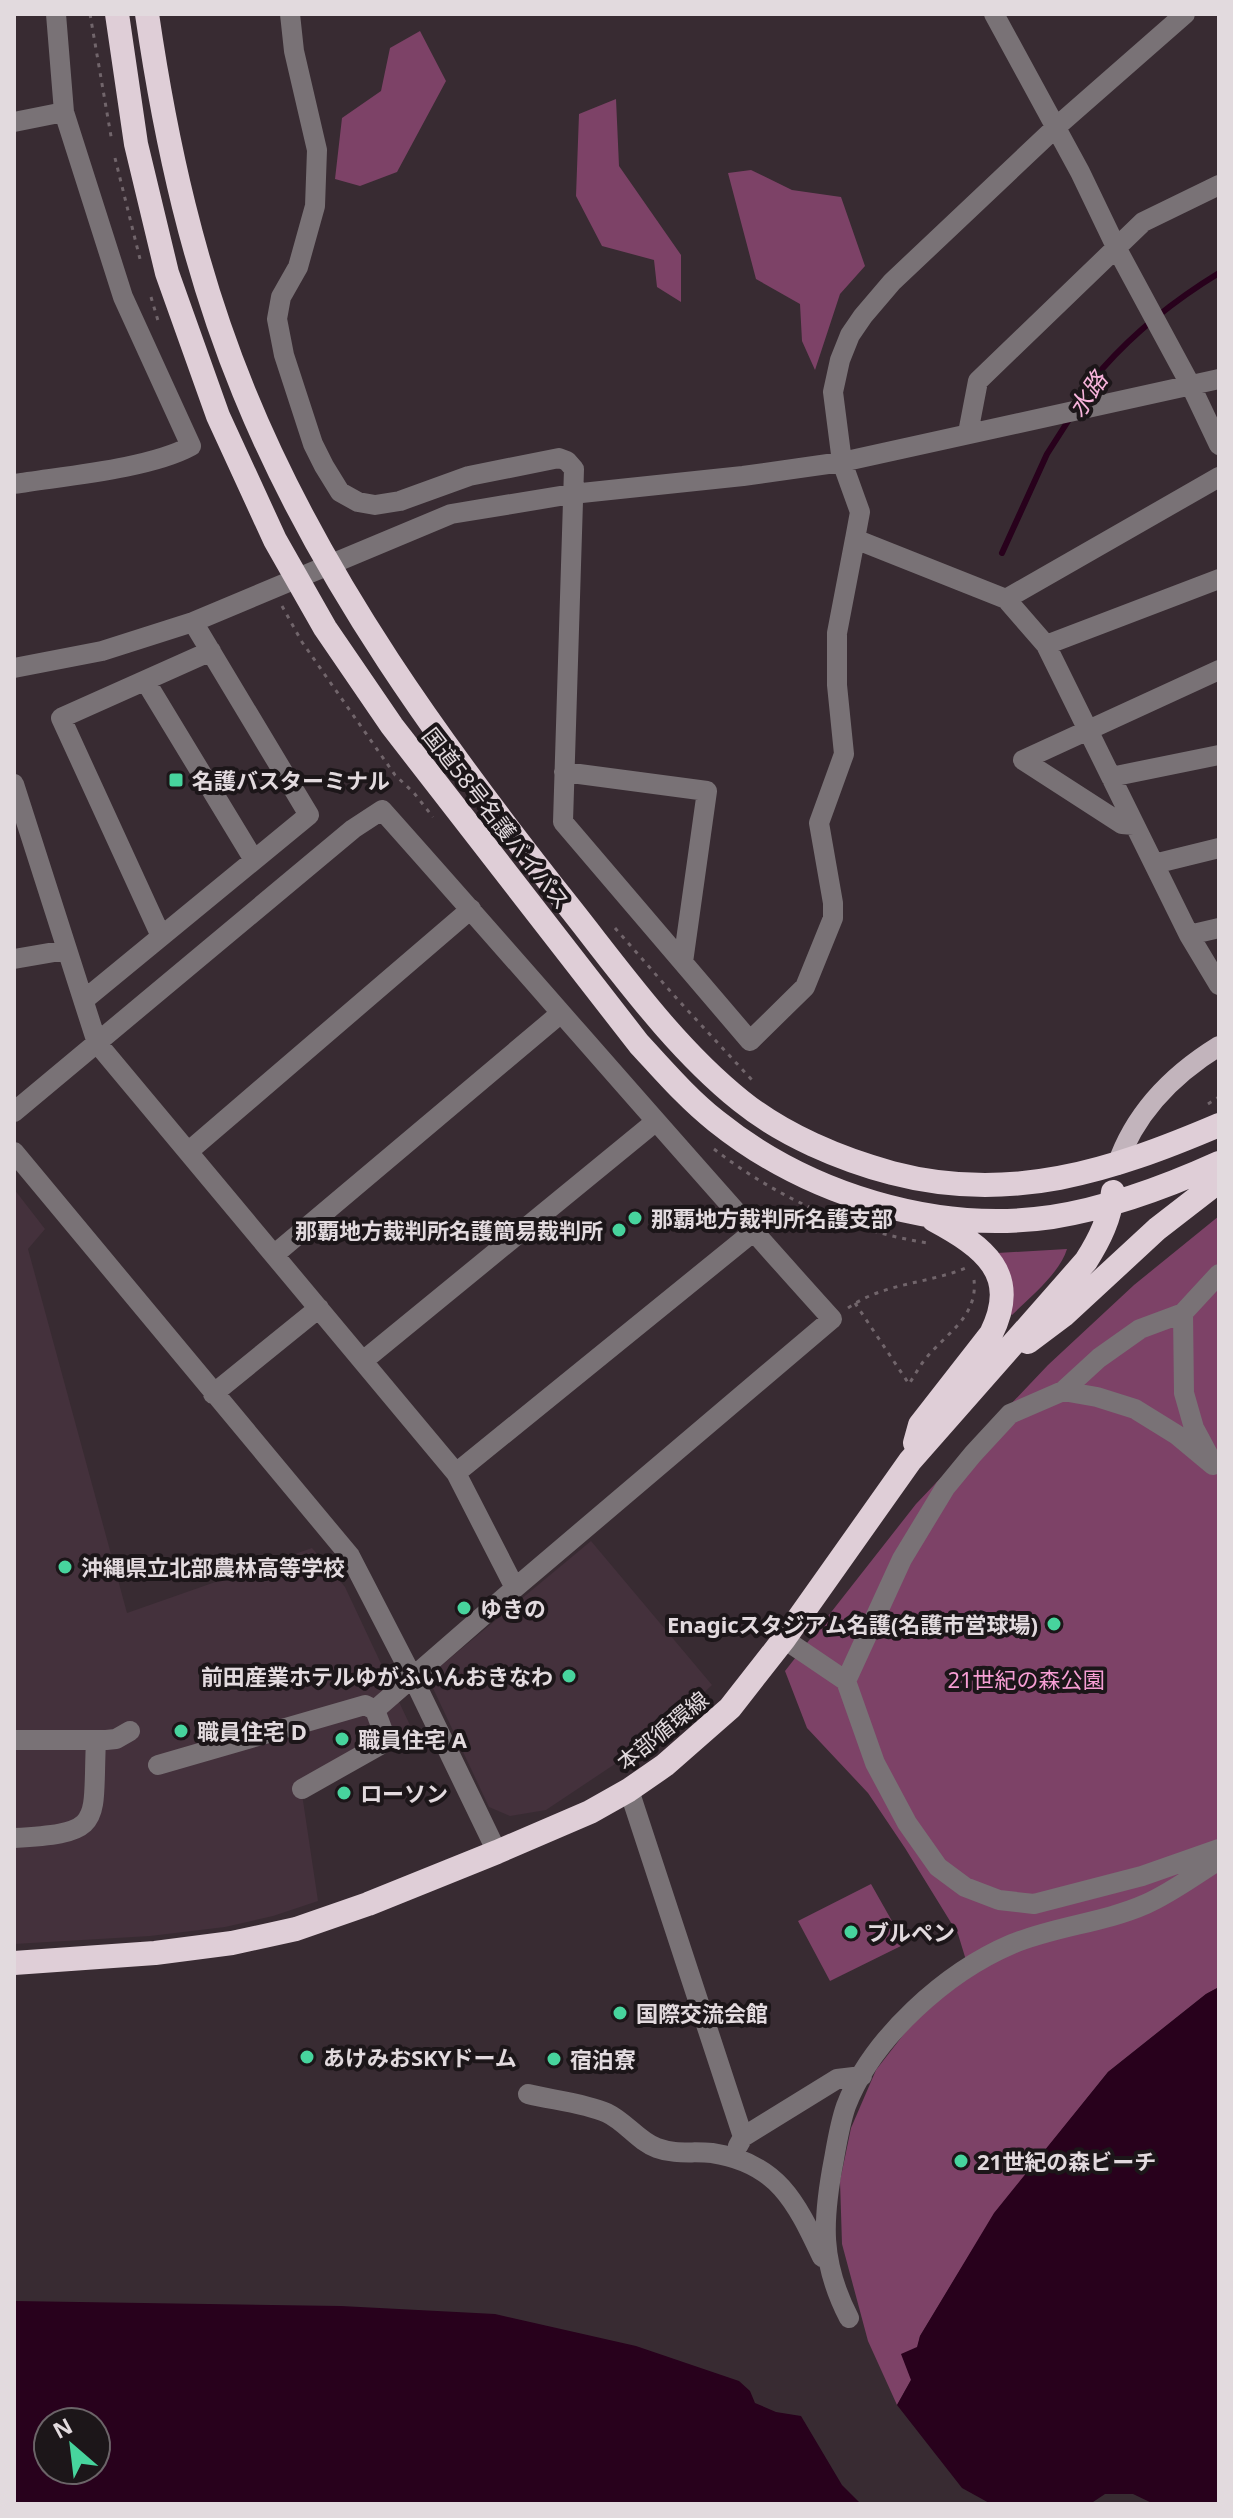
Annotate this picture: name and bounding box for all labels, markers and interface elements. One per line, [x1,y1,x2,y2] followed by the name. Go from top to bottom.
[1060,363,1115,423] water label: 水路
[417,721,577,915] street label: 国道58号名護バイパス
[192,765,390,795] place label: 名護バスターミナル
[167,771,185,789] marker: 名護バスターミナル
[651,1203,893,1233] place label: 那覇地方裁判所名護支部
[626,1209,644,1227] marker: 那覇地方裁判所名護支部
[295,1215,603,1245] place label: 那覇地方裁判所名護簡易裁判所
[610,1221,628,1239] marker: 那覇地方裁判所名護簡易裁判所
[81,1552,345,1582] place label: 沖縄県立北部農林高等学校
[56,1558,74,1576] marker: 沖縄県立北部農林高等学校
[480,1593,546,1623] place label: ゆきの
[455,1599,473,1617] marker: ゆきの
[667,1609,1038,1639] place label: Enagicスタジアム名護(名護市営球場)
[1045,1615,1063,1633] marker: Enagicスタジアム名護(名護市営球場)
[201,1661,553,1691] place label: 前田産業ホテルゆがふいんおきなわ
[947,1664,1105,1694] park label: 21世紀の森公園
[560,1667,578,1685] marker: 前田産業ホテルゆがふいんおきなわ
[610,1684,714,1776] street label: 本部循環線
[197,1716,307,1746] place label: 職員住宅 D
[172,1722,190,1740] marker: 職員住宅 D
[358,1724,468,1754] place label: 職員住宅 A
[333,1730,351,1748] marker: 職員住宅 A
[360,1778,448,1808] place label: ローソン
[335,1784,353,1802] marker: ローソン
[867,1917,955,1947] place label: ブルペン
[842,1923,860,1941] marker: ブルペン
[636,1998,768,2028] place label: 国際交流会館
[611,2004,629,2022] marker: 国際交流会館
[323,2042,517,2072] place label: あけみおSKYドーム
[570,2044,636,2074] place label: 宿泊寮
[298,2048,316,2066] marker: あけみおSKYドーム
[545,2050,563,2068] marker: 宿泊寮
[977,2146,1156,2176] place label: 21世紀の森ビーチ
[952,2152,970,2170] marker: 21世紀の森ビーチ
[32,2406,112,2486] north arrow
[47,2410,77,2445] text: N

